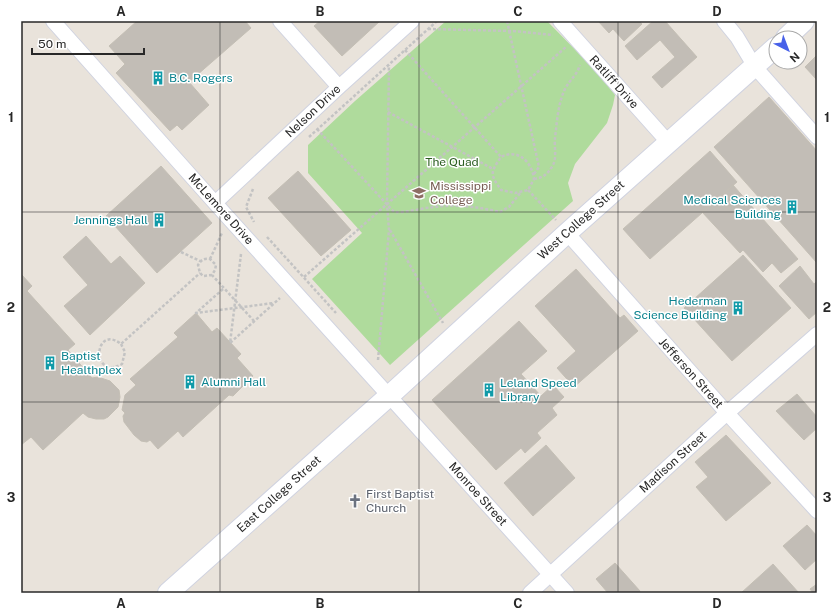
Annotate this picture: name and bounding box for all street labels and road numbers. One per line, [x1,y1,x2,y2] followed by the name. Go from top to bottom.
[587,53,642,112] street label: Ratliff Drive
[282,82,344,140] street label: Nelson Drive
[185,171,257,247] street label: McLemore Drive
[535,177,627,263] street label: West College Street
[656,335,726,411] street label: Jefferson Street
[637,428,710,496] street label: Madison Street
[234,452,324,535] street label: East College Street
[446,459,510,529] street label: Monroe Street

